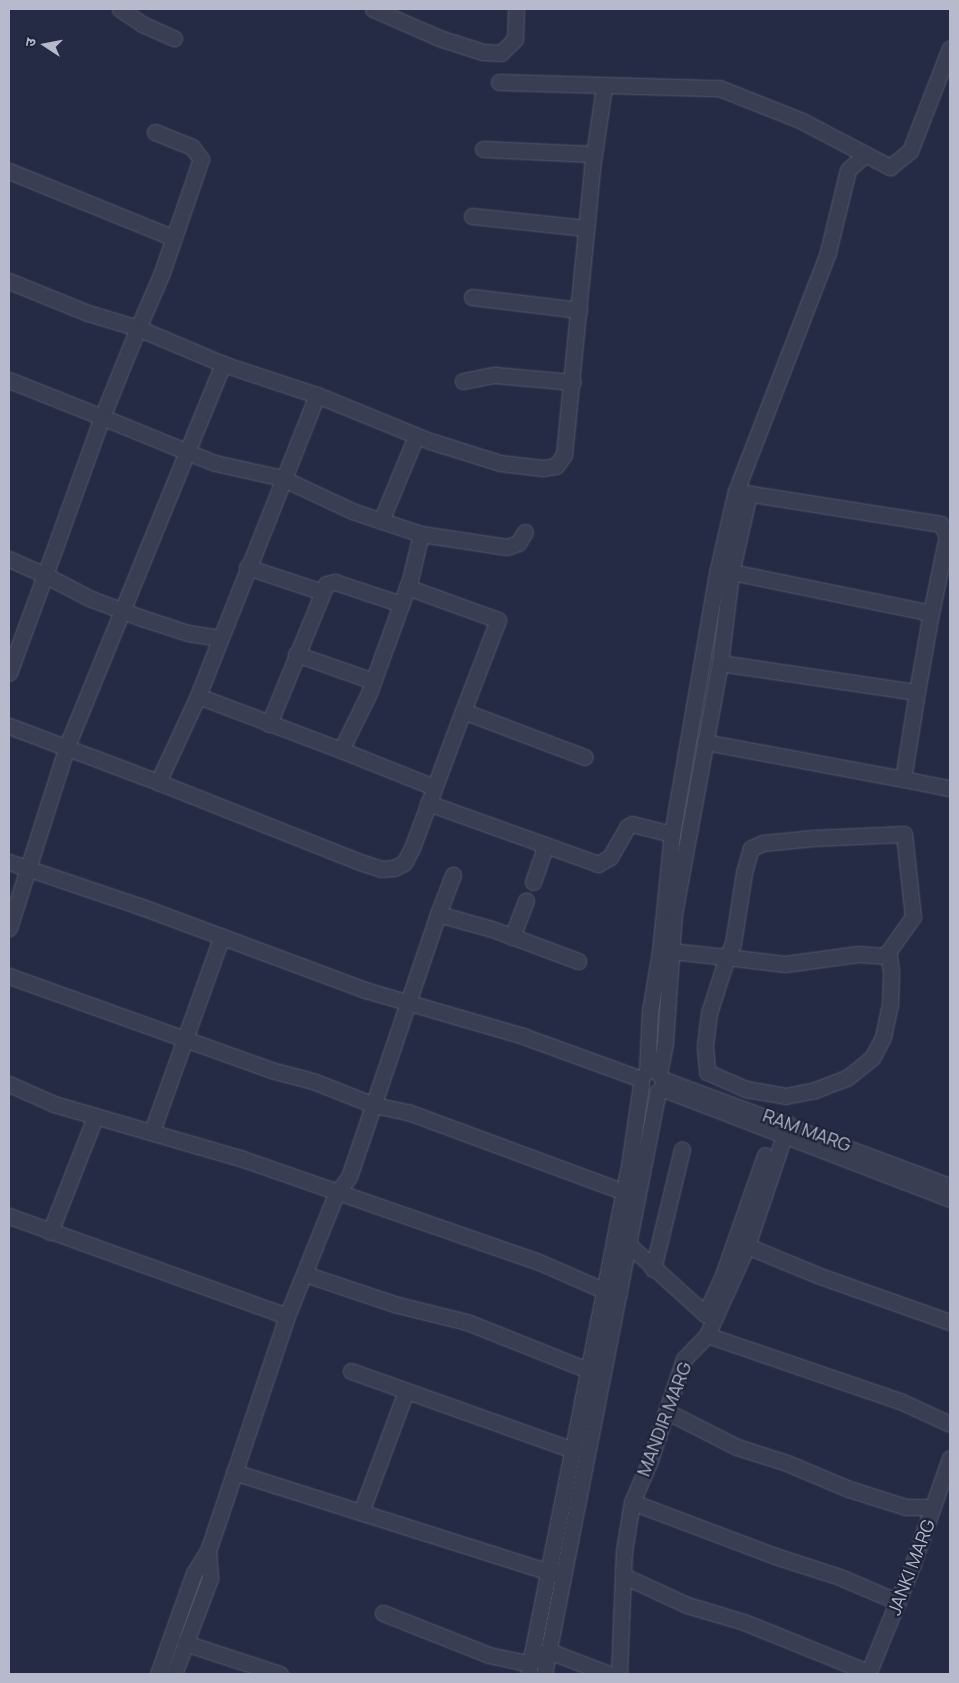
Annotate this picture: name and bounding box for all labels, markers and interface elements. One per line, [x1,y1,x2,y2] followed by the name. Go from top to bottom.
[20,20,70,70] north arrow
[20,36,40,48] text: उ
[760,1104,854,1156] street label: RAM MARG
[632,1359,696,1479] street label: MANDIR MARG
[883,1516,939,1618] street label: JANKI MARG

